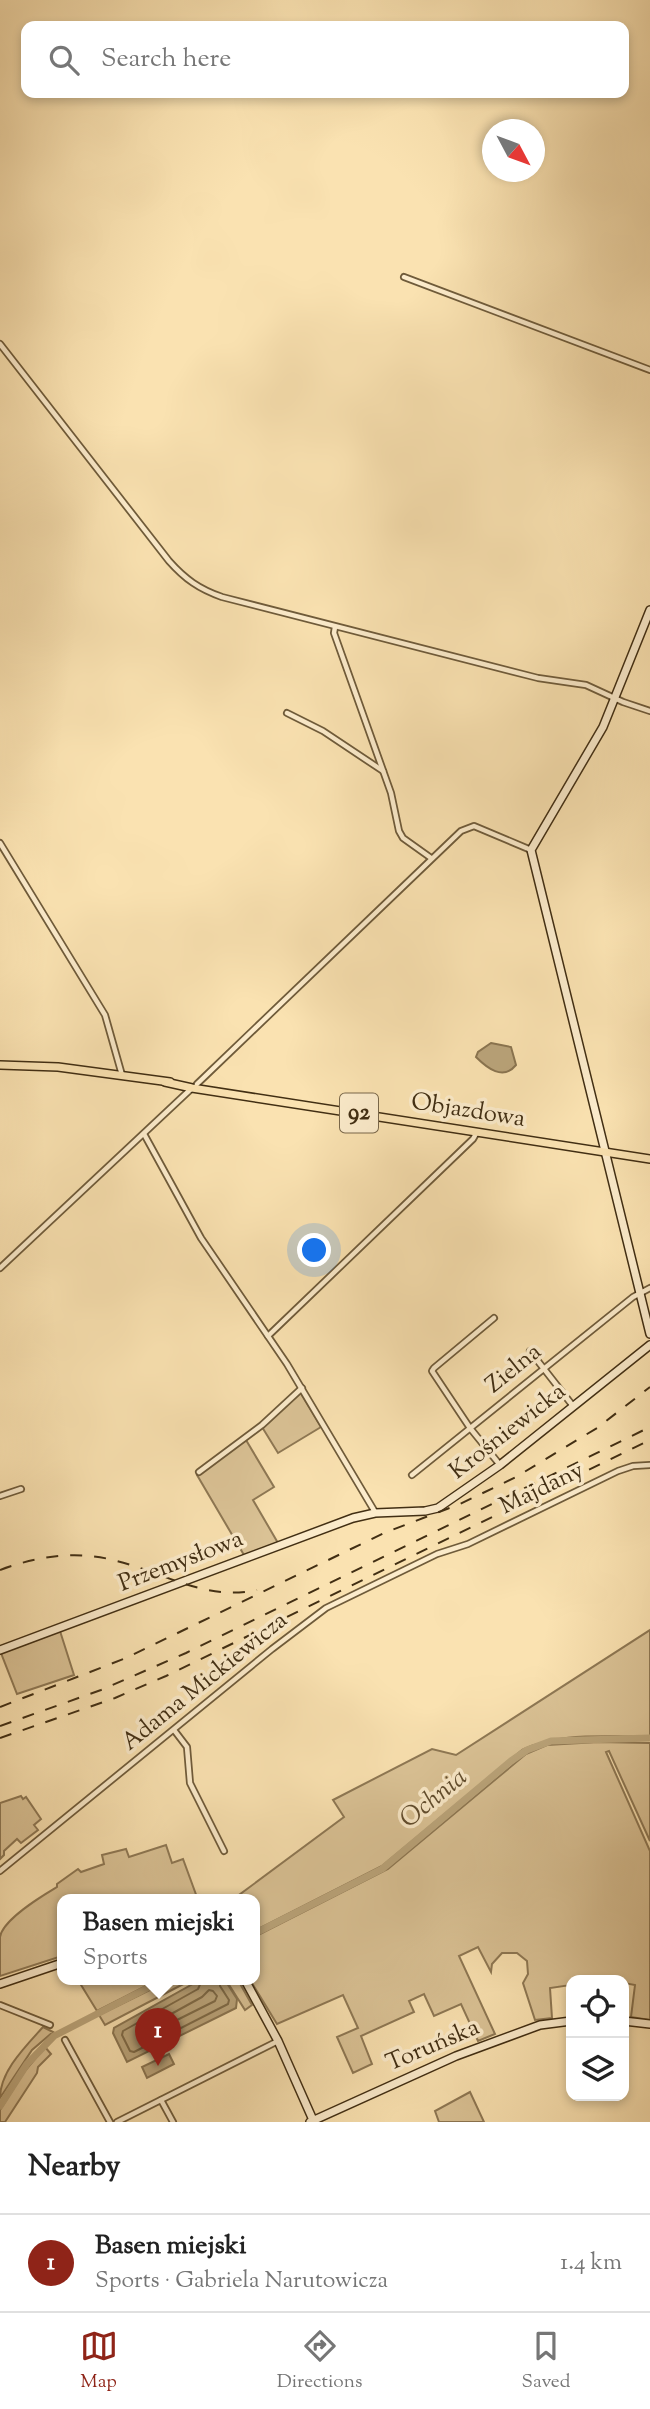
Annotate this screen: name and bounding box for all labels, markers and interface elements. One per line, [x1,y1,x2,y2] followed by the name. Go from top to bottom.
[21,21,629,98] search box
[45,41,83,79] icon: search
[101,41,231,78] text: Search here
[482,119,545,182] north arrow
[409,1085,527,1137] street label: Objazdowa
[340,1094,378,1132] road number: 92
[297,1233,331,1267] your location
[479,1336,549,1402] street label: Zielna
[442,1376,574,1488] street label: Krośniewicka
[494,1454,590,1524] street label: Majdany
[114,1523,248,1601] street label: Przemysłowa
[115,1604,295,1760] street label: Adama Mickiewicza
[392,1760,476,1838] water label: Ochnia
[57,1894,260,1985] popup
[83,1905,234,1942] text: Basen miejski
[83,1942,147,1975] text: Sports
[566,1975,629,2101] map controls
[566,1975,629,2038] button: locate
[135,2008,181,2066] pin: 1
[381,2011,485,2081] street label: Toruńska
[566,2038,629,2101] button: layers
[28,2146,120,2189] text: Nearby
[95,2228,246,2265] text: Basen miejski
[47,2247,55,2280] text: 1
[560,2247,622,2280] text: 1.4 km
[95,2265,388,2298] text: Sports · Gabriela Narutowicza
[80,2327,118,2396] tab: Map
[277,2327,362,2396] tab: Directions
[522,2327,570,2396] tab: Saved

